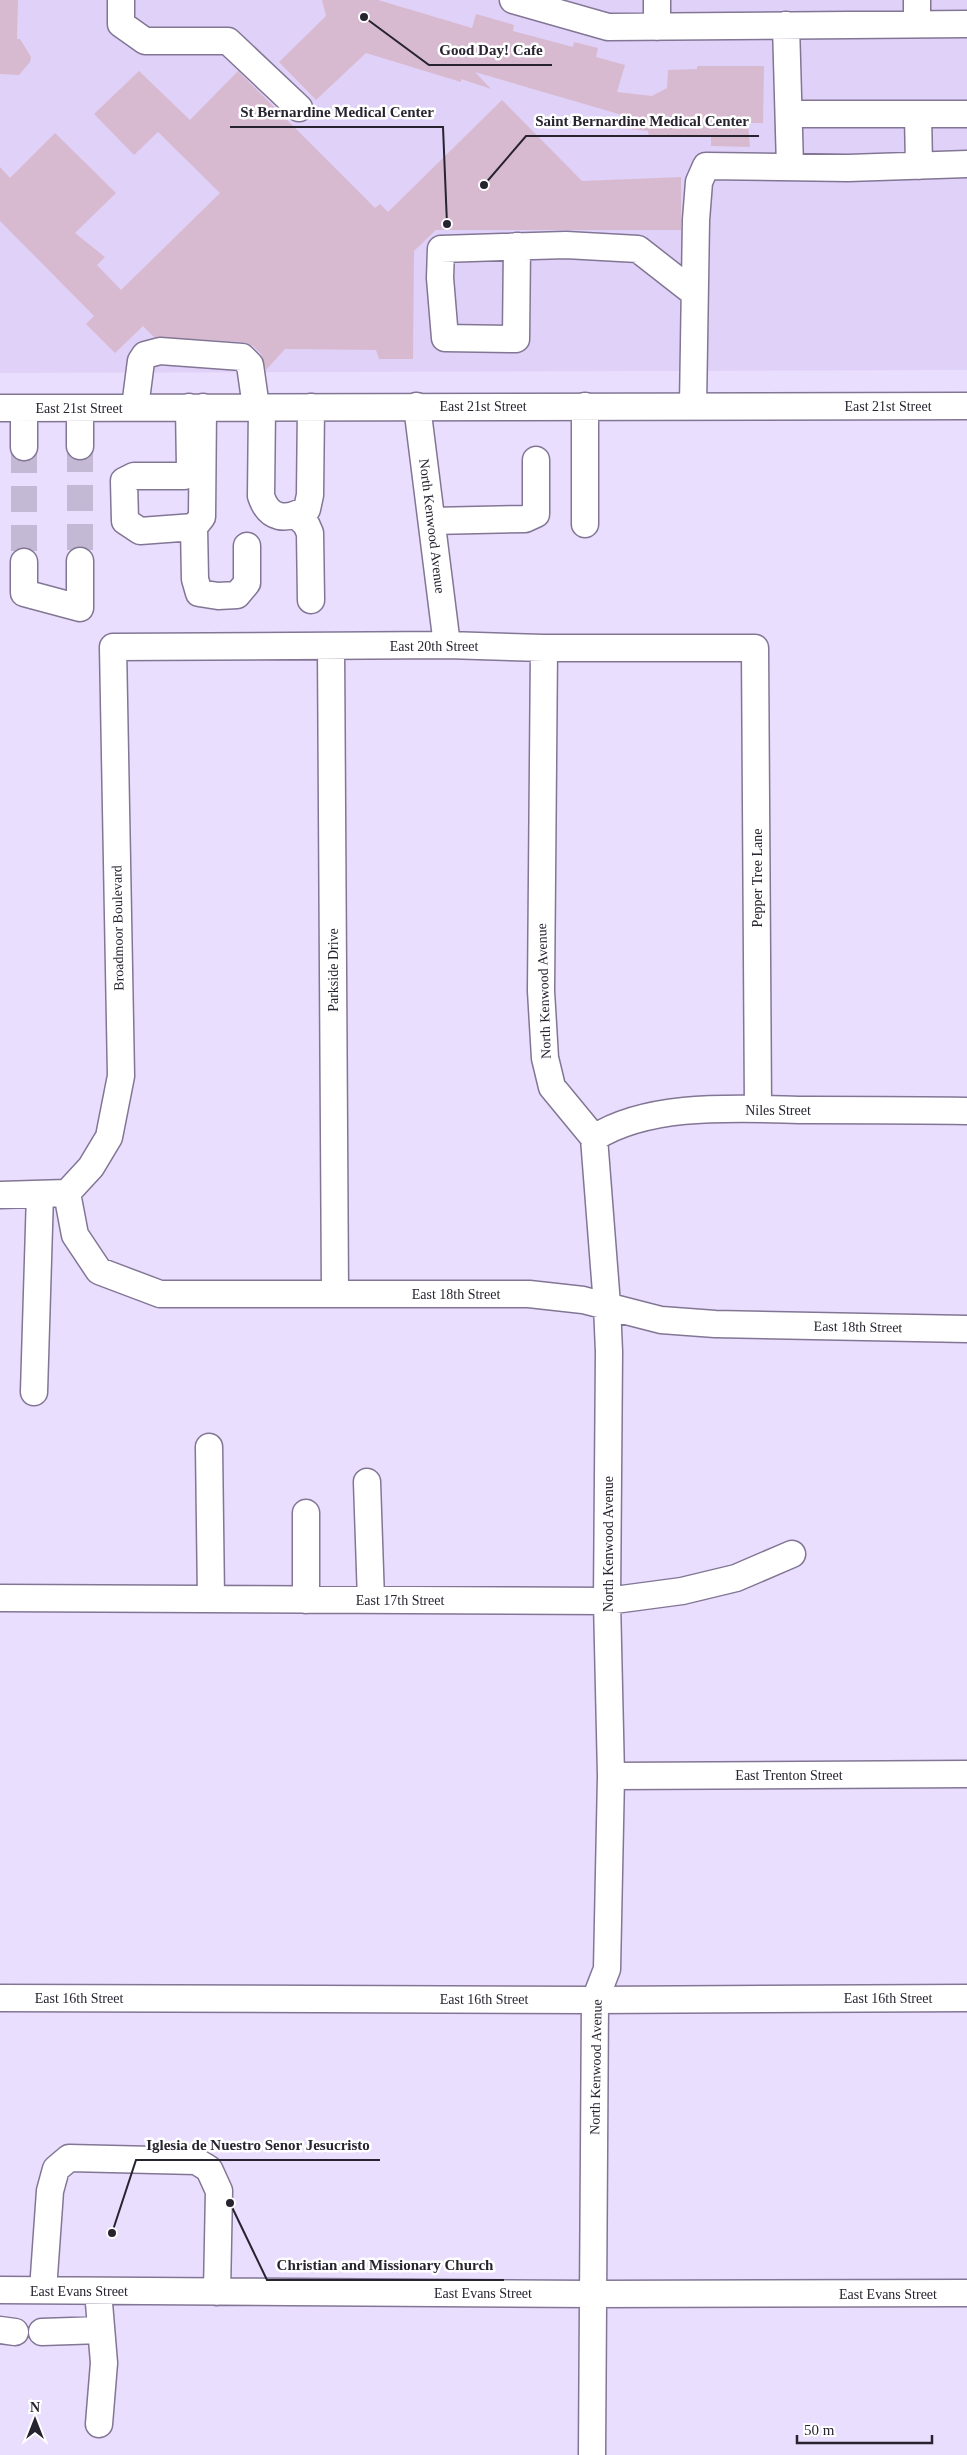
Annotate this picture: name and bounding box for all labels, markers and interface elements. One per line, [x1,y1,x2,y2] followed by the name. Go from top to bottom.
[429,35,552,65] callout: Good Day! Cafe
[439,42,543,58] text: Good Day! Cafe
[230,97,443,127] callout: St Bernardine Medical Center
[240,104,434,120] text: St Bernardine Medical Center
[526,106,759,136] callout: Saint Bernardine Medical Center
[535,113,749,129] text: Saint Bernardine Medical Center
[439,399,527,414] street label: East 21st Street
[844,399,932,414] street label: East 21st Street
[35,401,123,416] street label: East 21st Street
[416,458,448,594] street label: North Kenwood Avenue
[390,639,478,654] street label: East 20th Street
[750,829,765,927] street label: Pepper Tree Lane
[109,865,127,991] street label: Broadmoor Boulevard
[534,923,554,1059] street label: North Kenwood Avenue
[326,928,341,1012] street label: Parkside Drive
[745,1103,811,1118] street label: Niles Street
[412,1287,500,1302] street label: East 18th Street
[814,1319,903,1335] street label: East 18th Street
[601,1476,616,1612] street label: North Kenwood Avenue
[356,1593,444,1608] street label: East 17th Street
[735,1768,843,1783] street label: East Trenton Street
[35,1991,123,2006] street label: East 16th Street
[844,1991,932,2006] street label: East 16th Street
[440,1992,528,2007] street label: East 16th Street
[587,1999,605,2135] street label: North Kenwood Avenue
[136,2130,380,2160] callout: Iglesia de Nuestro Senor Jesucristo
[146,2137,370,2153] text: Iglesia de Nuestro Senor Jesucristo
[267,2250,504,2280] callout: Christian and Missionary Church
[277,2257,494,2273] text: Christian and Missionary Church
[30,2284,128,2299] street label: East Evans Street
[434,2286,532,2301] street label: East Evans Street
[839,2287,937,2302] street label: East Evans Street
[10,2395,60,2445] north arrow
[30,2400,40,2415] text: N
[797,2412,932,2444] scale bar
[804,2422,835,2438] text: 50 m

